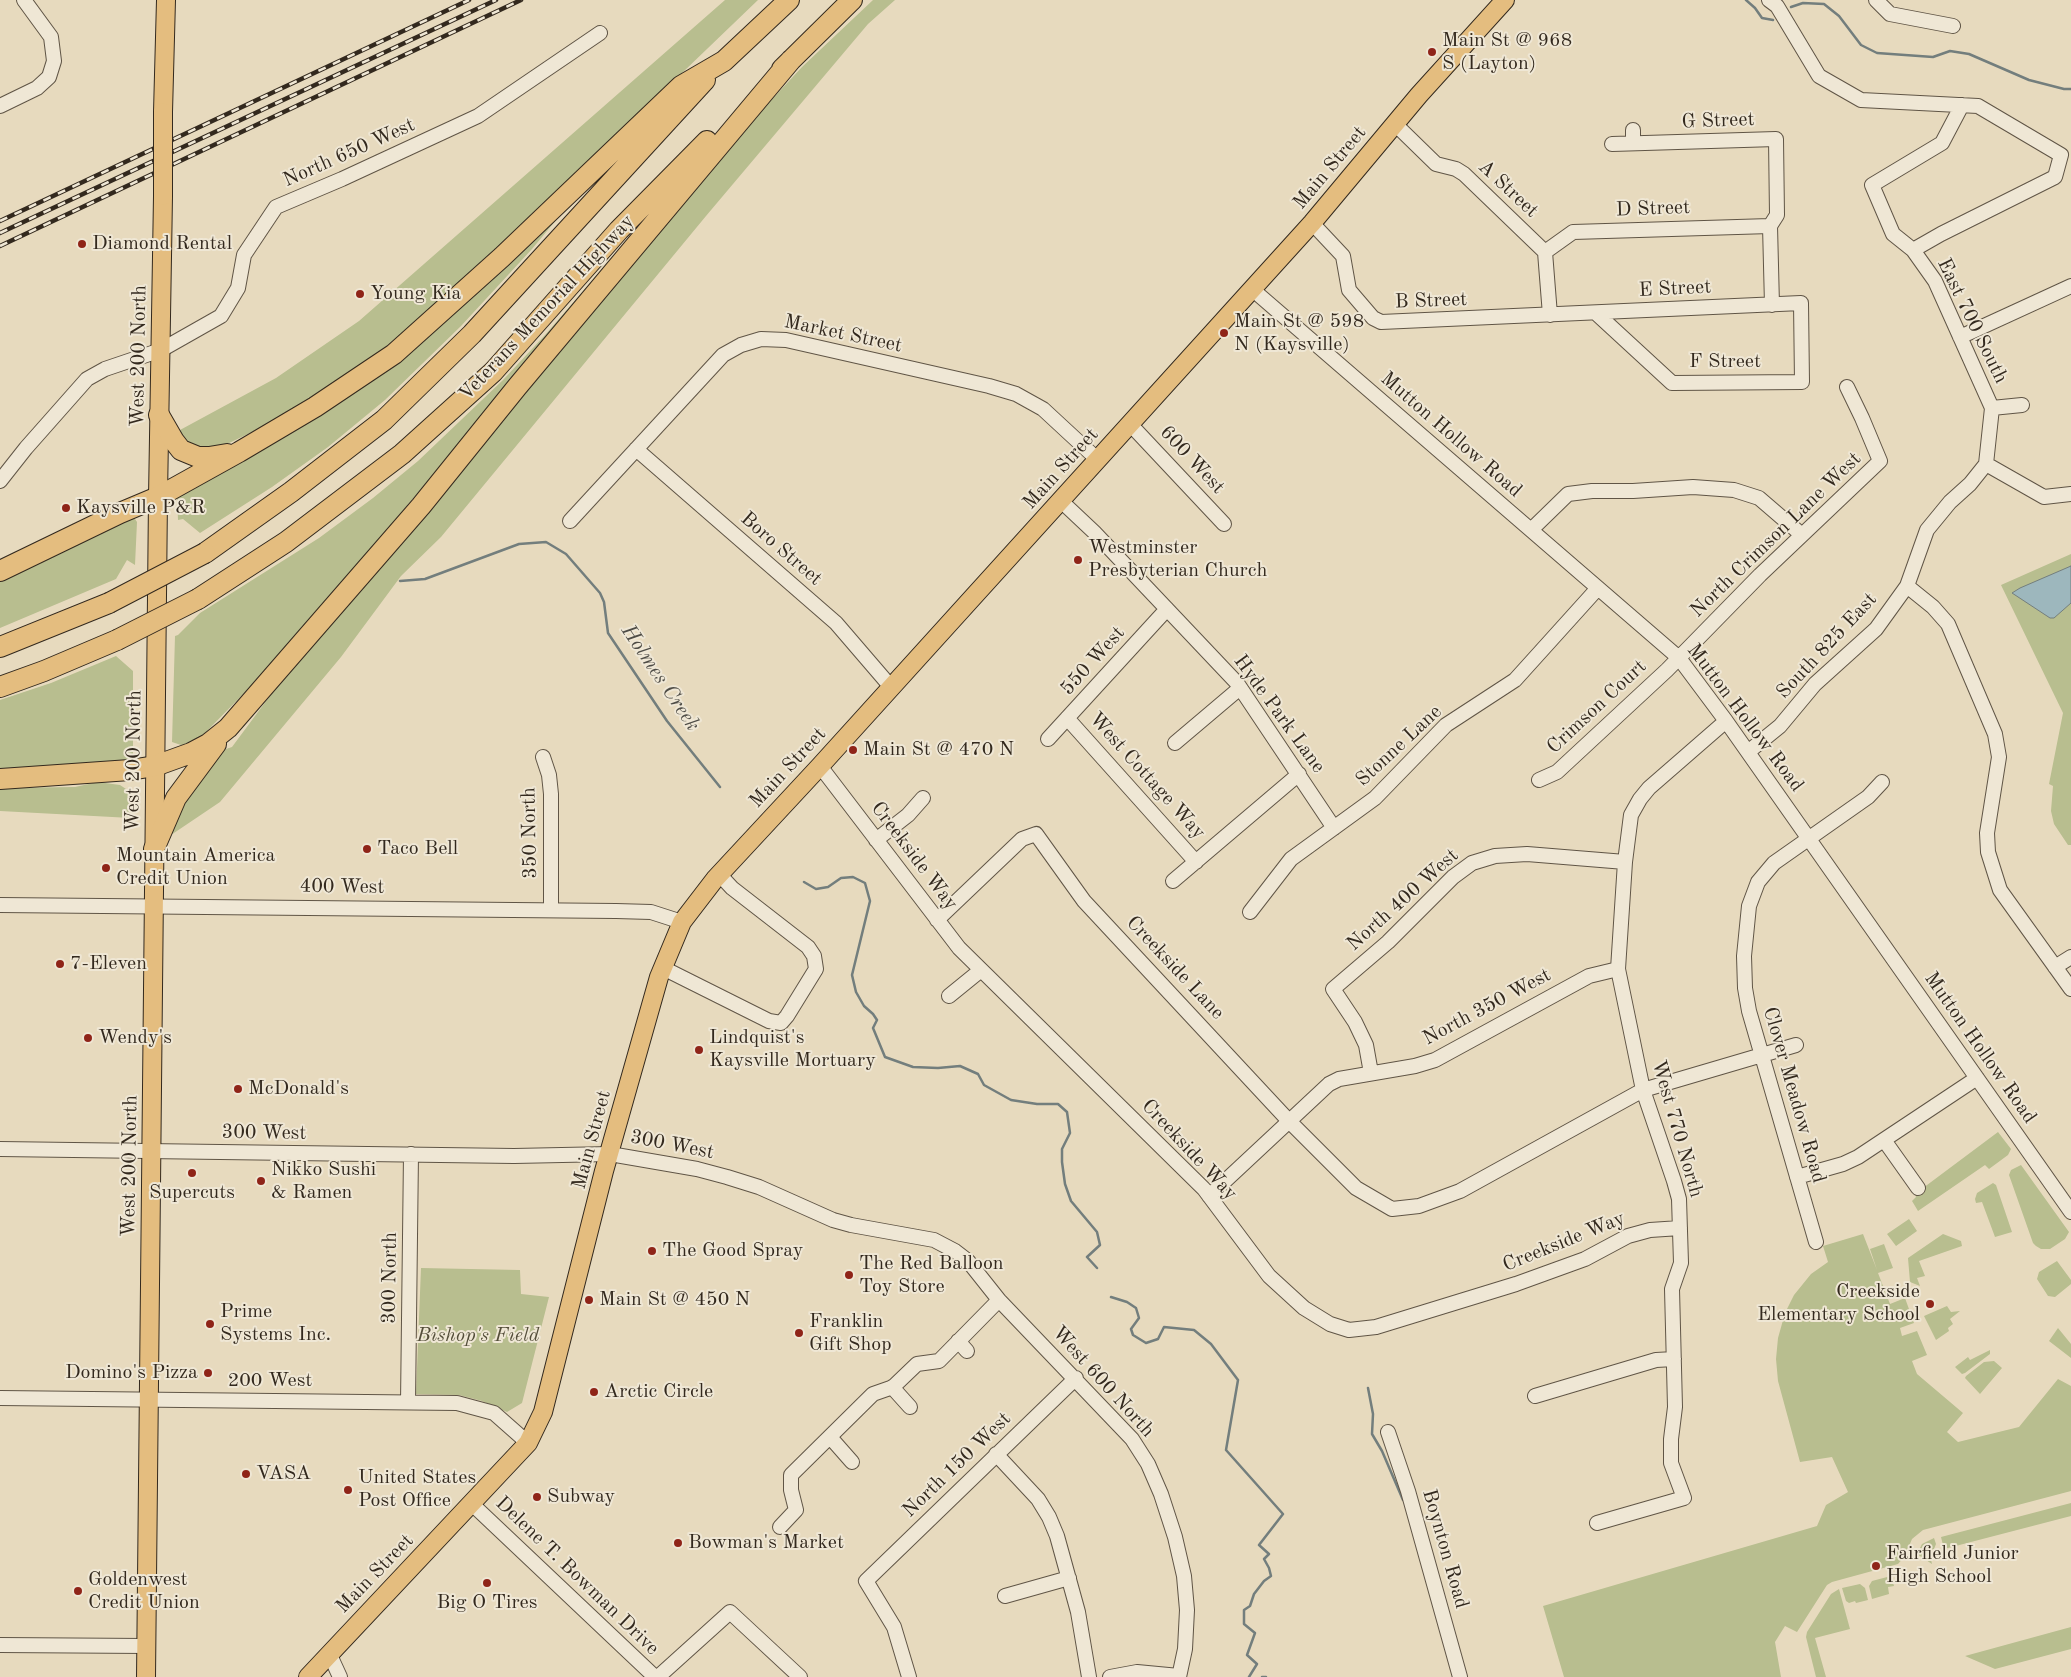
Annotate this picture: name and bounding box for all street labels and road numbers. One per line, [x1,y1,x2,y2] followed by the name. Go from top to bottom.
[1681,108,1755,134] street label: G Street
[279,113,419,193] street label: North 650 West
[1288,121,1372,215] street label: Main Street
[1473,155,1543,223] street label: A Street
[1616,196,1690,222] street label: D Street
[454,210,640,406] street label: Veterans Memorial Highway
[1931,255,2013,387] street label: East 700 South
[1638,275,1712,303] street label: E Street
[126,285,152,427] street label: West 200 North
[1394,288,1468,314] street label: B Street
[782,310,904,358] street label: Market Street
[1689,350,1761,374] street label: F Street
[1375,367,1527,503] street label: Mutton Hollow Road
[1154,421,1230,499] street label: 600 West
[1018,423,1104,515] street label: Main Street
[1686,447,1866,623] street label: North Crimson Lane West
[735,507,827,591] street label: Boro Street
[1772,588,1882,704] street label: South 825 East
[1056,621,1130,701] street label: 550 West
[1681,639,1809,797] street label: Mutton Hollow Road
[1228,650,1330,778] street label: Hyde Park Lane
[1542,655,1652,759] street label: Crimson Court
[121,690,147,832] street label: West 200 North
[1351,700,1447,792] street label: Stonne Lane
[1084,708,1210,844] street label: West Cottage Way
[745,723,831,813] street label: Main Street
[517,787,543,879] street label: 350 North
[865,797,963,915] street label: Creekside Way
[1342,844,1464,956] street label: North 400 West
[299,874,385,900] street label: 400 West
[1121,911,1229,1025] street label: Creekside Lane
[1419,963,1555,1051] street label: North 350 West
[1919,968,2041,1128] street label: Mutton Hollow Road
[1757,1004,1831,1186] street label: Clover Meadow Road
[1646,1058,1708,1200] street label: West 770 North
[567,1088,617,1192] street label: Main Street
[1136,1094,1242,1206] street label: Creekside Way
[117,1095,143,1237] street label: West 200 North
[221,1120,307,1146] street label: 300 West
[628,1125,716,1165] street label: 300 West
[1499,1207,1629,1277] street label: Creekside Way
[377,1232,403,1324] street label: 300 North
[1047,1321,1159,1443] street label: West 600 North
[228,1369,312,1393] street label: 200 West
[898,1407,1016,1523] street label: North 150 West
[1417,1487,1473,1611] street label: Boynton Road
[490,1492,664,1660] street label: Delene T. Bowman Drive
[331,1529,419,1619] street label: Main Street

